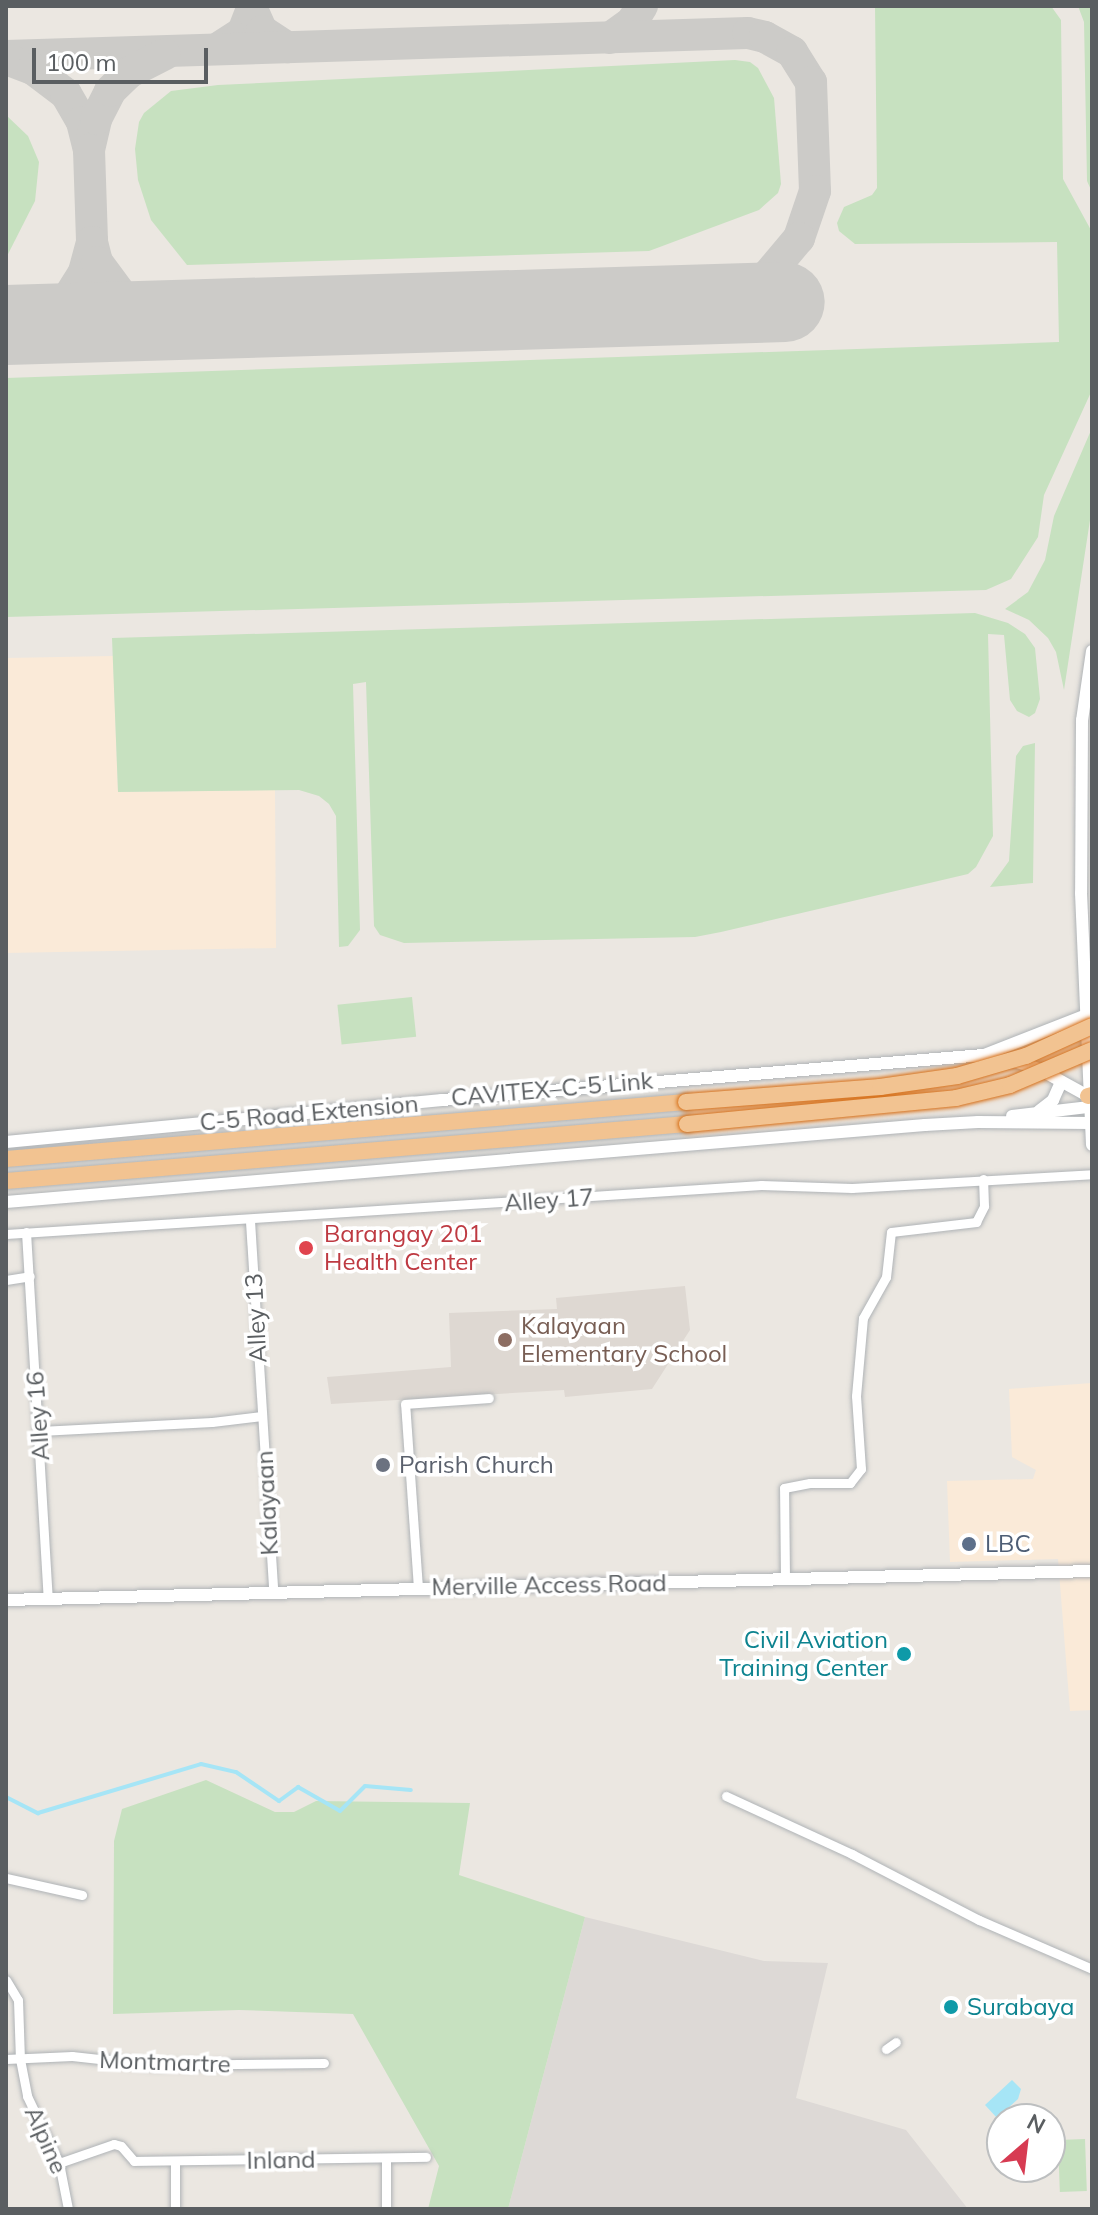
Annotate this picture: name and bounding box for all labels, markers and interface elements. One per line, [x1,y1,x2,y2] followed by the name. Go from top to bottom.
[36,32,212,82] scale bar
[46,47,117,77] text: 100 m
[450,1066,654,1112] street label: CAVITEX–C-5 Link
[198,1089,420,1137] street label: C-5 Road Extension
[503,1183,595,1217] street label: Alley 17
[324,1220,483,1276] place label: Barangay 201 Health Center
[295,1237,317,1259] marker: Barangay 201 Health Center
[239,1272,273,1364] street label: Alley 13
[521,1312,727,1368] place label: Kalayaan Elementary School
[496,1331,514,1349] marker: Kalayaan Elementary School
[21,1370,55,1462] street label: Alley 16
[250,1450,284,1556] street label: Kalayaan
[399,1451,554,1479] place label: Parish Church
[374,1456,392,1474] marker: Parish Church
[985,1530,1031,1558] place label: LBC
[960,1535,978,1553] marker: LBC
[431,1569,667,1601] street label: Merville Access Road
[719,1626,888,1682] place label: Civil Aviation Training Center
[895,1645,913,1663] marker: Civil Aviation Training Center
[967,1993,1074,2021] place label: Surabaya
[942,1998,960,2016] marker: Surabaya
[99,2045,231,2079] street label: Montmartre
[18,2102,74,2178] street label: Alpine
[986,2103,1066,2183] north arrow
[1022,2107,1050,2140] text: N
[246,2145,316,2175] street label: Inland

